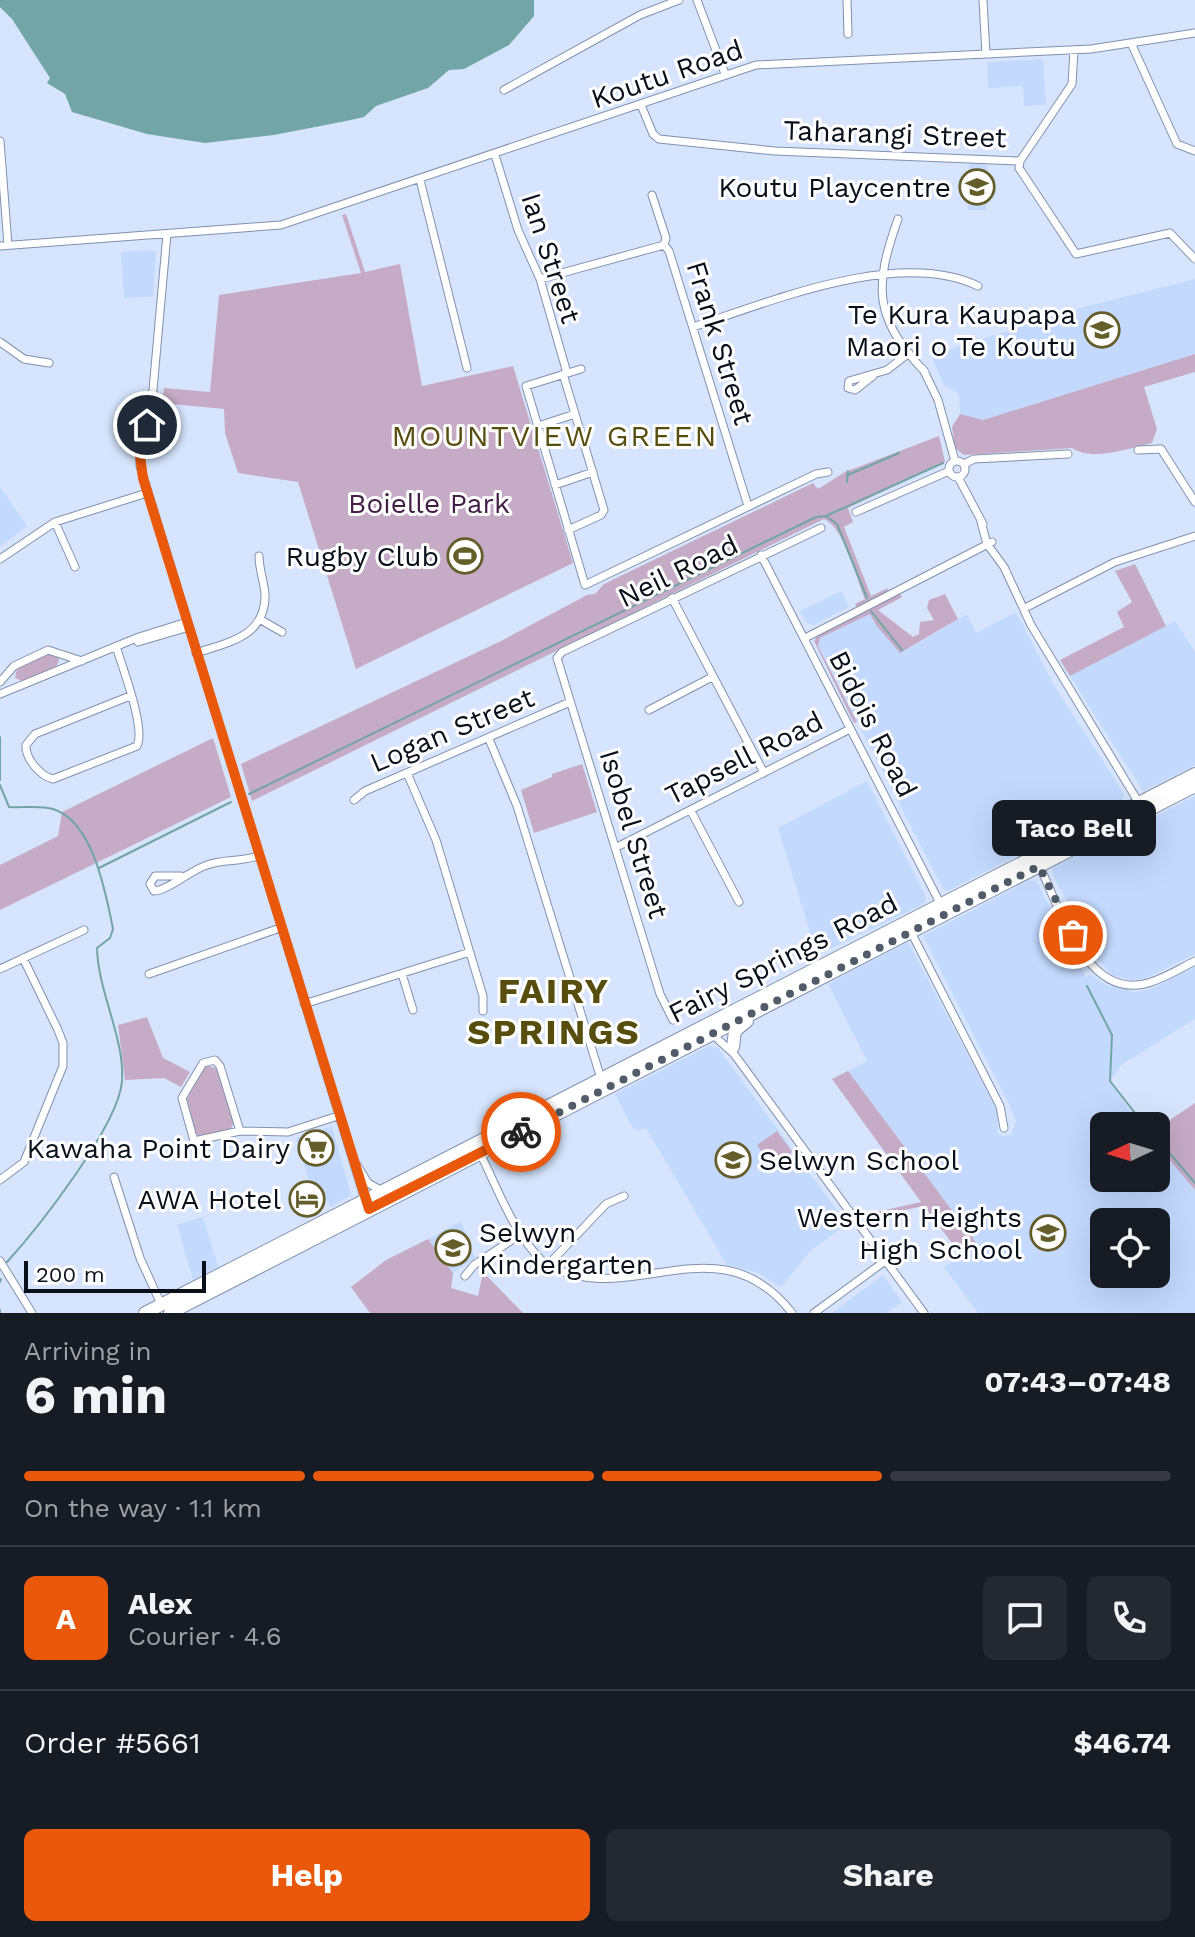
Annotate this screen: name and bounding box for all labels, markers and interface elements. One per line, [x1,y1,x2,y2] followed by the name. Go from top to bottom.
[587,33,747,115] street label: Koutu Road
[783,114,1008,154] street label: Taharangi Street
[958,168,996,206] school or university icon: Koutu Playcentre
[718,171,951,204] place label: Koutu Playcentre
[514,189,588,328] street label: Ian Street
[679,257,761,429] street label: Frank Street
[846,298,1076,363] place label: Te Kura Kaupapa Maori o Te Koutu
[1083,311,1121,349] school or university icon: Te Kura Kaupapa Maori o Te Koutu
[113,391,181,459] pin
[125,403,169,447] icon: home
[391,418,719,453] district label: MOUNTVIEW GREEN
[348,487,510,520] park label: Boielle Park
[613,528,743,614] street label: Neil Road
[446,537,484,575] sports icon: Rugby Club
[285,540,439,573] place label: Rugby Club
[822,645,924,803] street label: Bidois Road
[365,681,539,779] street label: Logan Street
[660,704,828,812] street label: Tapsell Road
[593,746,675,923] street label: Isobel Street
[991,799,1155,855] callout: Taco Bell
[1015,813,1133,843] text: Taco Bell
[663,886,903,1030] street label: Fairy Springs Road
[1039,901,1107,969] pin
[1051,913,1095,957] icon: bag
[467,970,641,1053] district label: FAIRY SPRINGS
[481,1092,561,1172] courier
[499,1110,543,1154] icon: bike
[1090,1112,1170,1192] north arrow
[1090,1112,1170,1288] map controls
[297,1129,335,1167] supermarket icon: Kawaha Point Dairy
[27,1132,291,1165] place label: Kawaha Point Dairy
[714,1141,752,1179] school or university icon: Selwyn School
[759,1144,959,1177] place label: Selwyn School
[288,1180,326,1218] hotel icon: AWA Hotel
[138,1183,281,1216] place label: AWA Hotel
[796,1201,1022,1266] place label: Western Heights High School
[1090,1208,1170,1288] button: locate
[1029,1214,1067,1252] school or university icon: Western Heights High School
[479,1216,653,1281] place label: Selwyn Kindergarten
[434,1229,472,1267] school or university icon: Selwyn Kindergarten
[24,1257,206,1293] scale bar
[36,1262,105,1287] text: 200 m
[24,1336,152,1366] text: Arriving in
[984,1364,1171,1399] text: 07:43–07:48
[24,1365,167,1426] text: 6 min
[24,1493,262,1523] text: On the way · 1.1 km
[983,1576,1067,1660] button: chat
[1087,1576,1171,1660] button: phone
[128,1586,192,1621] text: Alex
[56,1601,76,1636] text: A
[128,1621,282,1651] text: Courier · 4.6
[24,1725,201,1760] text: Order #5661
[1074,1725,1171,1760] text: $46.74
[24,1829,590,1921] button: Help
[606,1829,1171,1921] button: Share

